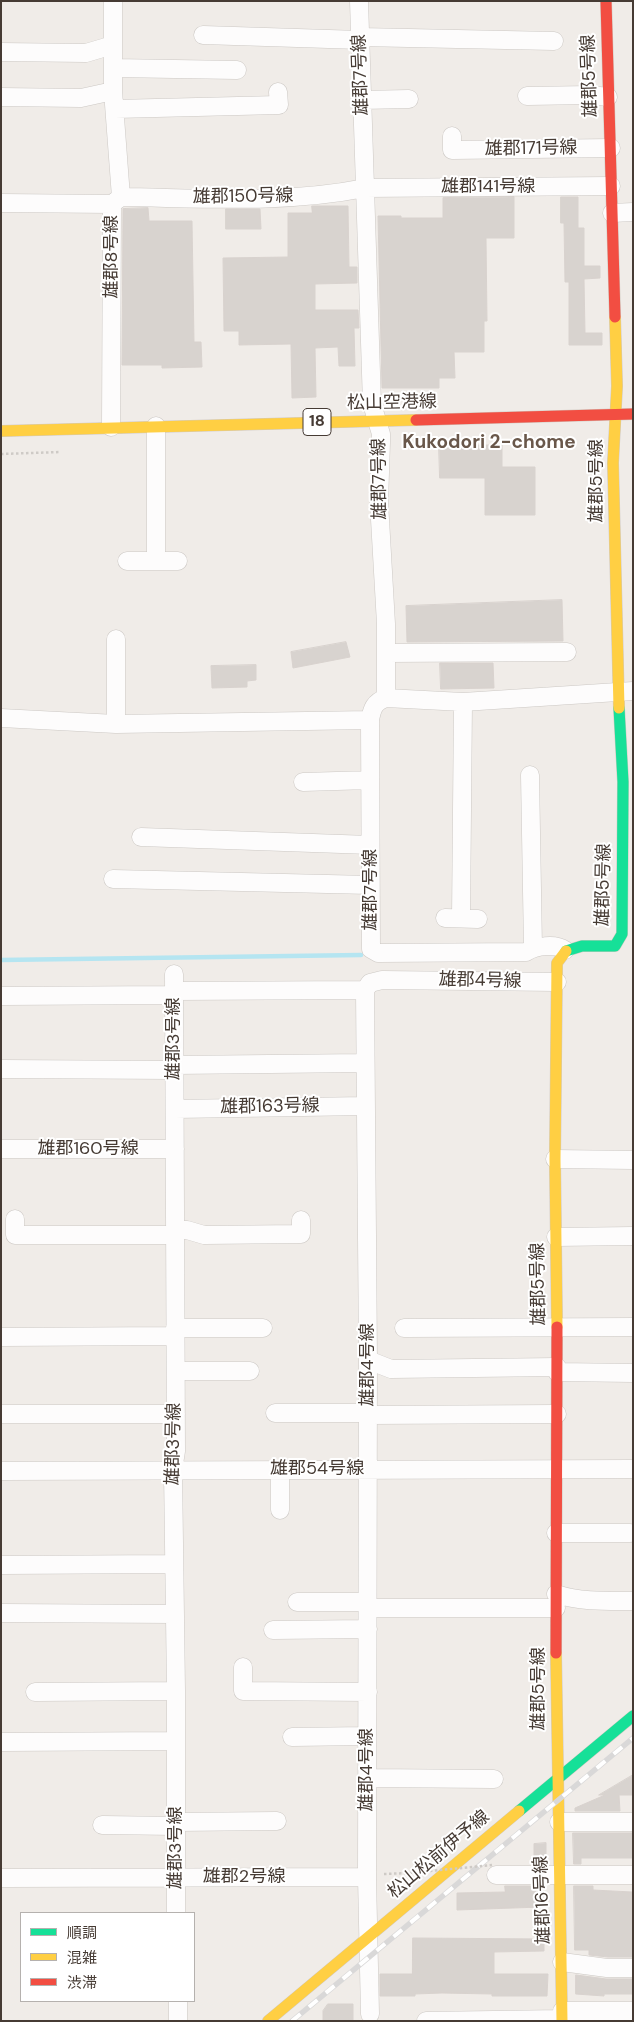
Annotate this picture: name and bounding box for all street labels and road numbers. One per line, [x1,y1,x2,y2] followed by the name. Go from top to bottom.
[349,34,373,116] street label: 雄郡7号線
[578,34,602,118] street label: 雄郡5号線
[484,137,578,161] street label: 雄郡171号線
[441,176,535,198] street label: 雄郡141号線
[192,185,294,209] street label: 雄郡150号線
[101,216,123,298] street label: 雄郡8号線
[347,391,437,415] street label: 松山空港線
[303,408,331,436] road number: 18
[368,438,392,520] street label: 雄郡7号線
[586,440,608,522] street label: 雄郡5号線
[592,843,616,927] street label: 雄郡5号線
[360,849,382,931] street label: 雄郡7号線
[438,969,522,993] street label: 雄郡4号線
[163,998,185,1080] street label: 雄郡3号線
[220,1095,320,1119] street label: 雄郡163号線
[37,1138,139,1160] street label: 雄郡160号線
[527,1242,551,1326] street label: 雄郡5号線
[357,1324,379,1406] street label: 雄郡4号線
[162,1402,186,1486] street label: 雄郡3号線
[270,1458,364,1480] street label: 雄郡54号線
[528,1648,550,1730] street label: 雄郡5号線
[356,1729,378,1811] street label: 雄郡4号線
[384,1806,494,1904] street label: 松山松前伊予線
[165,1807,187,1889] street label: 雄郡3号線
[531,1855,555,1945] street label: 雄郡16号線
[203,1866,285,1888] street label: 雄郡2号線

